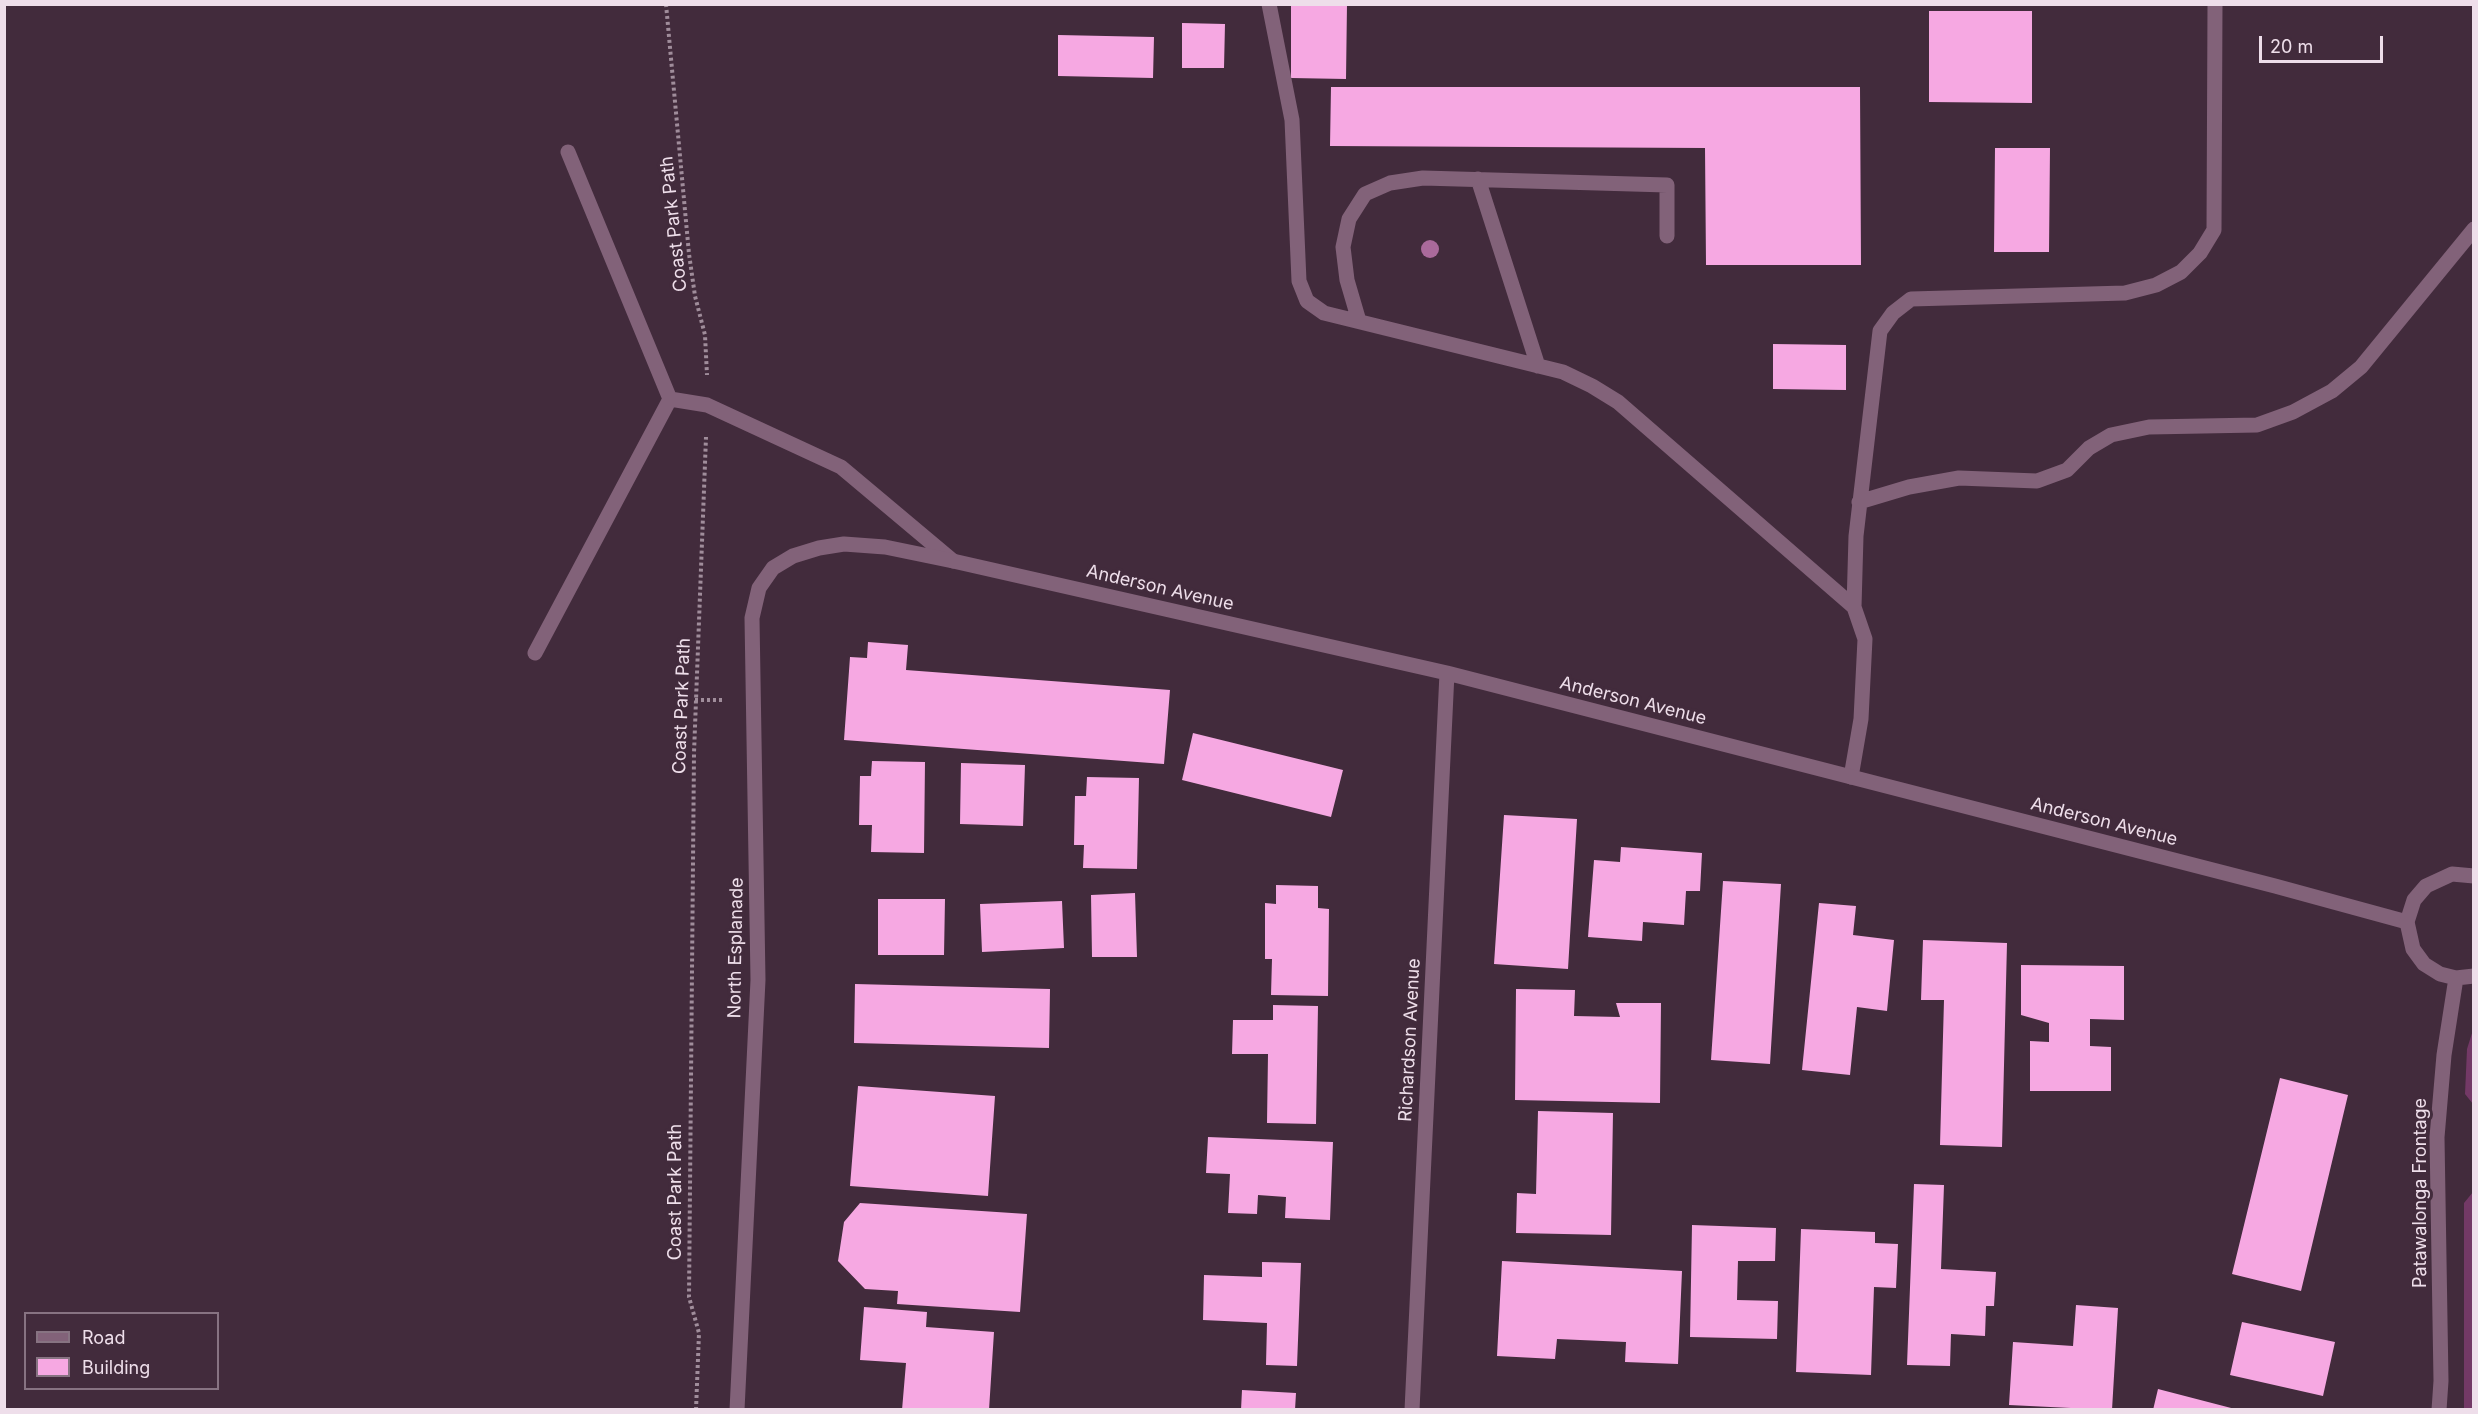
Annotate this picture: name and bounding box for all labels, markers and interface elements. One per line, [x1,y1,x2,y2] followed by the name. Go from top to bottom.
[2262,24,2386,62] scale bar
[2270,36,2313,57] text: 20 m
[656,155,692,293] street label: Coast Park Path
[1084,561,1236,615] street label: Anderson Avenue
[669,637,695,775] street label: Coast Park Path
[1557,672,1709,730] street label: Anderson Avenue
[2028,793,2180,851] street label: Anderson Avenue
[724,877,748,1019] street label: North Esplanade
[1395,958,1425,1122] street label: Richardson Avenue
[2410,1098,2432,1288] street label: Patawalonga Frontage
[665,1124,687,1260] street label: Coast Park Path
[24,1312,219,1390] legend
[82,1327,125,1348] text: Road
[82,1357,150,1378] text: Building

